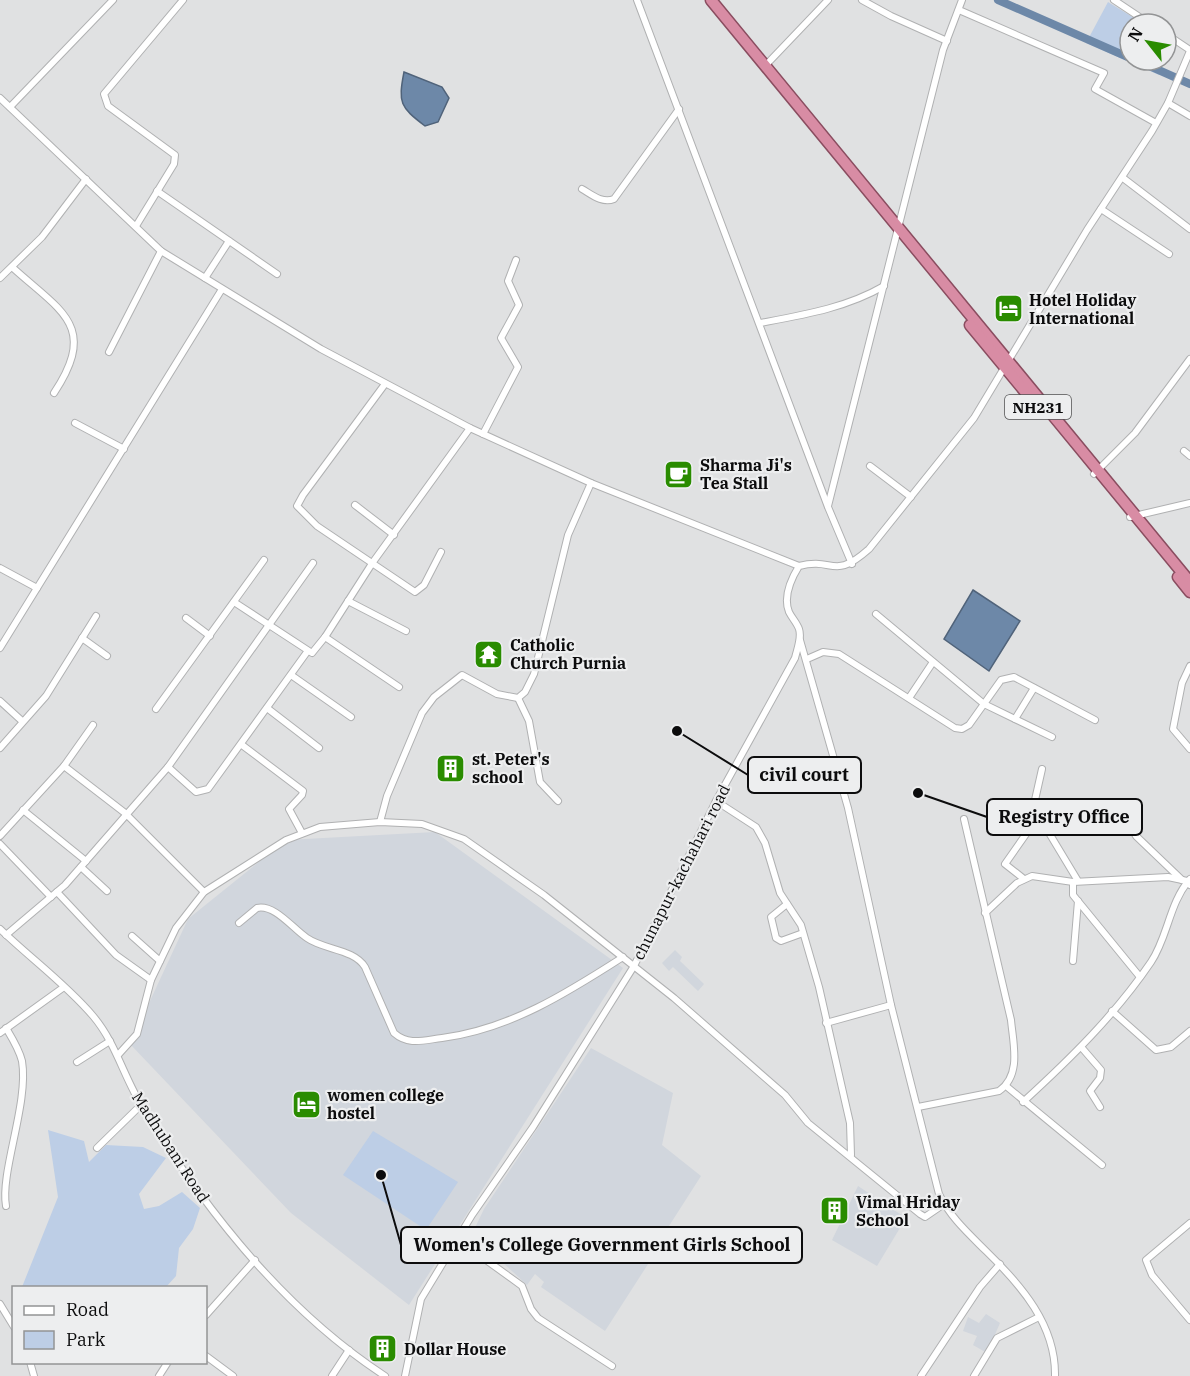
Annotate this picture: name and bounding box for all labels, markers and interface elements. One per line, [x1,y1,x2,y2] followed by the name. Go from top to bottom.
[1118,12,1178,72] north arrow
[1123,24,1147,45] text: N
[1029,290,1137,328] place label: Hotel Holiday International
[992,293,1024,325] hotel icon: Hotel Holiday International
[1005,395,1071,419] road number: NH231
[700,455,792,493] place label: Sharma Ji's Tea Stall
[663,458,695,490] cafe icon: Sharma Ji's Tea Stall
[510,635,626,673] place label: Catholic Church Purnia
[473,638,505,670] temple icon: Catholic Church Purnia
[472,749,550,787] place label: st. Peter's school
[435,752,467,784] building icon: st. Peter's school
[748,757,861,793] callout: civil court
[759,763,849,786] text: civil court
[628,781,734,963] street label: chunapur-kachahari road
[987,799,1142,835] callout: Registry Office
[998,805,1130,828] text: Registry Office
[327,1085,444,1123] place label: women college hostel
[128,1088,214,1206] street label: Madhubani Road
[290,1088,322,1120] hotel icon: women college hostel
[856,1192,961,1230] place label: Vimal Hriday School
[819,1195,851,1227] building icon: Vimal Hriday School
[401,1227,802,1263] callout: Women's College Government Girls School
[414,1233,791,1256] text: Women's College Government Girls School
[12,1286,207,1364] legend
[66,1298,109,1321] text: Road
[66,1328,106,1351] text: Park
[367,1333,399,1365] building icon: Dollar House
[404,1339,506,1359] place label: Dollar House

